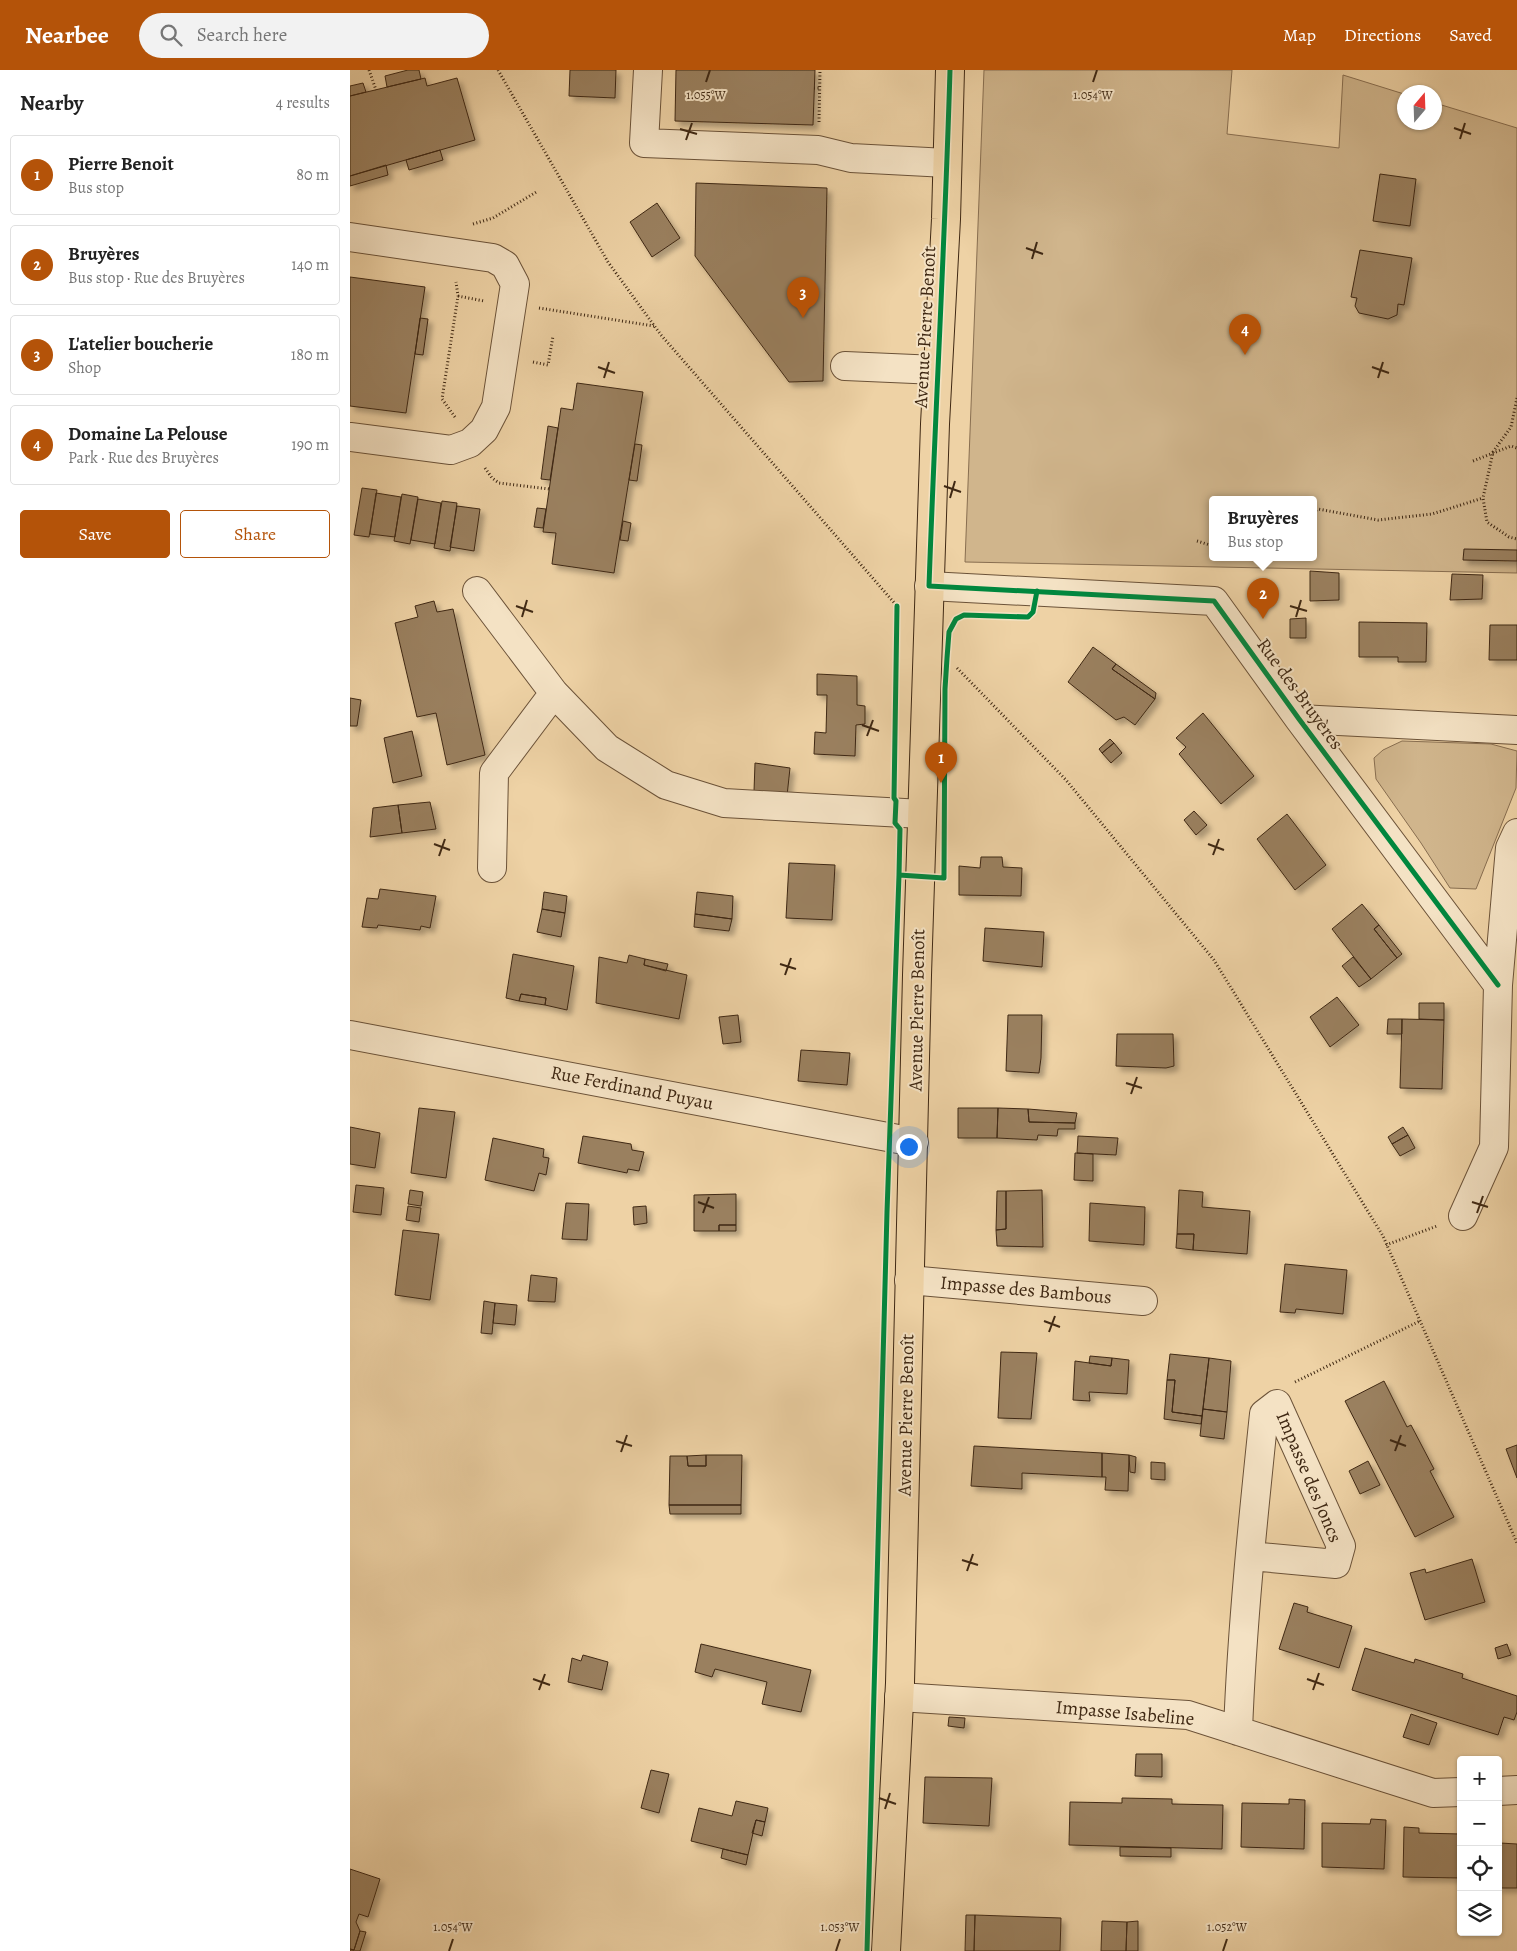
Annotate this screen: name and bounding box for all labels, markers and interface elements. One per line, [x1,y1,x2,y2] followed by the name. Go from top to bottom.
[139,13,489,58] search box
[25,19,109,51] text: Nearbee
[157,21,185,49] icon: search
[197,22,287,48] text: Search here
[1283,23,1316,47] text: Map
[1344,23,1421,47] text: Directions
[1449,23,1492,47] text: Saved
[1397,85,1442,130] north arrow
[686,87,726,103] text: 1.055°W
[1073,87,1114,103] text: 1.054°W
[20,89,83,117] text: Nearby
[276,92,330,114] text: 4 results
[68,151,174,177] text: Pierre Benoit
[34,164,40,186] text: 1
[296,164,329,186] text: 80 m
[68,177,124,199] text: Bus stop
[68,241,139,267] text: Bruyères
[908,245,942,410] street label: Avenue Pierre Benoît
[33,254,41,276] text: 2
[291,254,329,276] text: 140 m
[68,267,245,289] text: Bus stop · Rue des Bruyères
[787,277,819,318] pin: 3
[1229,314,1261,355] pin: 4
[68,331,213,357] text: L'atelier boucherie
[34,344,40,366] text: 3
[291,344,329,366] text: 180 m
[68,357,101,379] text: Shop
[68,421,228,447] text: Domaine La Pelouse
[33,434,41,456] text: 4
[291,434,329,456] text: 190 m
[68,447,219,469] text: Park · Rue des Bruyères
[1209,496,1317,561] popup
[1227,505,1299,531] text: Bruyères
[20,510,170,558] button: Save
[180,510,330,558] button: Share
[1227,531,1283,553] text: Bus stop
[1247,578,1279,619] pin: 2
[1251,633,1349,755] street label: Rue des Bruyères
[925,742,957,783] pin: 1
[903,929,931,1092] street label: Avenue Pierre Benoît
[548,1059,716,1117] street label: Rue Ferdinand Puyau
[896,1134,922,1160] your location
[939,1270,1113,1310] street label: Impasse des Bambous
[892,1334,920,1497] street label: Avenue Pierre Benoît
[1270,1407,1348,1547] street label: Impasse des Joncs
[1055,1694,1195,1732] street label: Impasse Isabeline
[1457,1756,1502,1936] map controls
[1457,1756,1502,1801] button: +
[1457,1801,1502,1846] button: −
[1457,1846,1502,1891] button: locate
[1457,1891,1502,1936] button: layers
[433,1919,474,1935] text: 1.054°W
[820,1919,860,1935] text: 1.053°W
[1207,1919,1248,1935] text: 1.052°W

